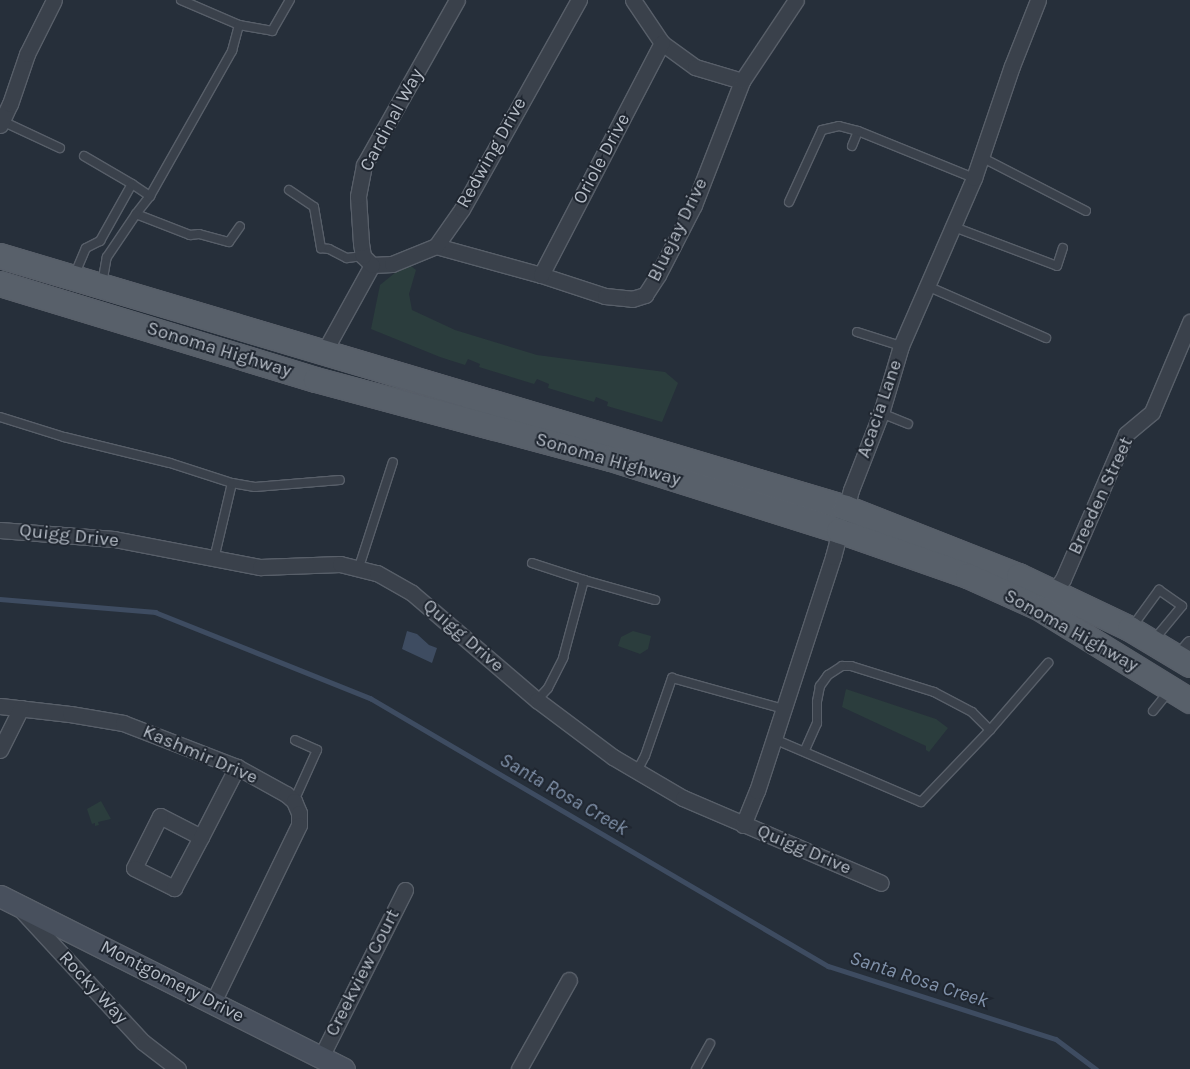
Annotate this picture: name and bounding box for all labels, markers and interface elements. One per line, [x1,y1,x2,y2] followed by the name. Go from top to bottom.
[355,65,429,175] street label: Cardinal Way
[452,94,532,212] street label: Redwing Drive
[569,110,635,208] street label: Oriole Drive
[643,174,713,286] street label: Bluejay Drive
[144,317,294,383] street label: Sonoma Highway
[853,357,907,461] street label: Acacia Lane
[533,428,683,492] street label: Sonoma Highway
[1064,433,1138,559] street label: Breeden Street
[18,519,120,553] street label: Quigg Drive
[1000,585,1142,677] street label: Sonoma Highway
[418,595,508,677] street label: Quigg Drive
[139,721,261,789] street label: Kashmir Drive
[496,748,632,840] water label: Santa Rosa Creek
[754,820,854,880] street label: Quigg Drive
[321,906,405,1040] street label: Creekview Court
[96,936,248,1028] street label: Montgomery Drive
[847,945,991,1013] water label: Santa Rosa Creek
[54,947,132,1029] street label: Rocky Way

